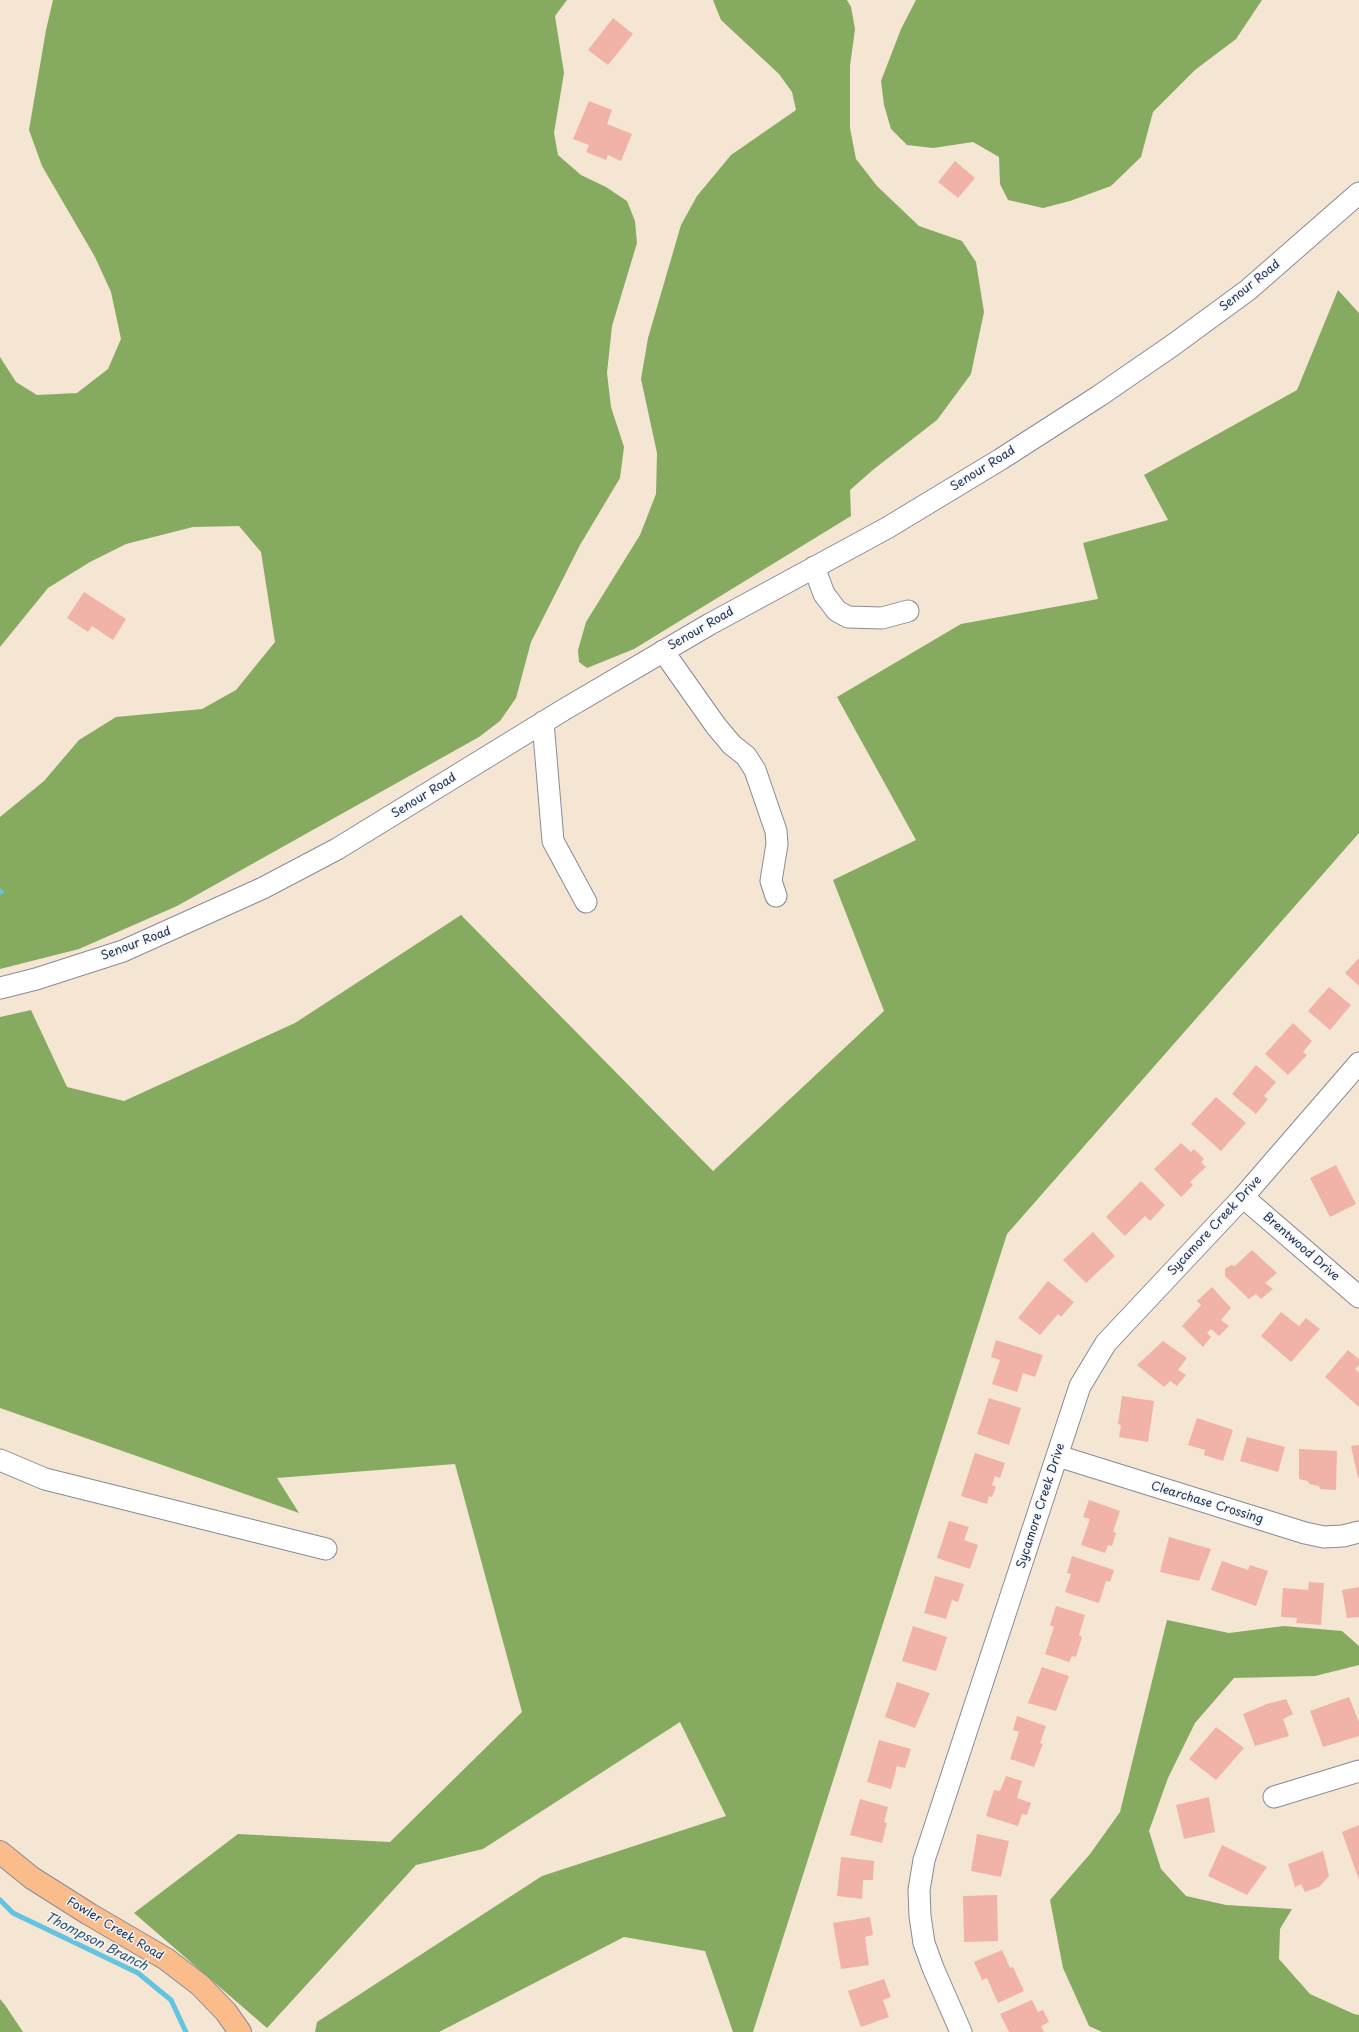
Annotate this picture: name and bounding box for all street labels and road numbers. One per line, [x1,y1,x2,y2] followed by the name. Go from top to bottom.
[1217,257,1283,315] street label: Senour Road
[948,443,1018,495] street label: Senour Road
[665,604,737,654] street label: Senour Road
[389,770,459,822] street label: Senour Road
[99,924,173,964] street label: Senour Road
[1165,1173,1265,1279] street label: Sycamore Creek Drive
[1260,1210,1342,1284] street label: Brentwood Drive
[1014,1442,1068,1570] street label: Sycamore Creek Drive
[1149,1479,1265,1527] street label: Clearchase Crossing
[64,1894,166,1964] street label: Fowler Creek Road

